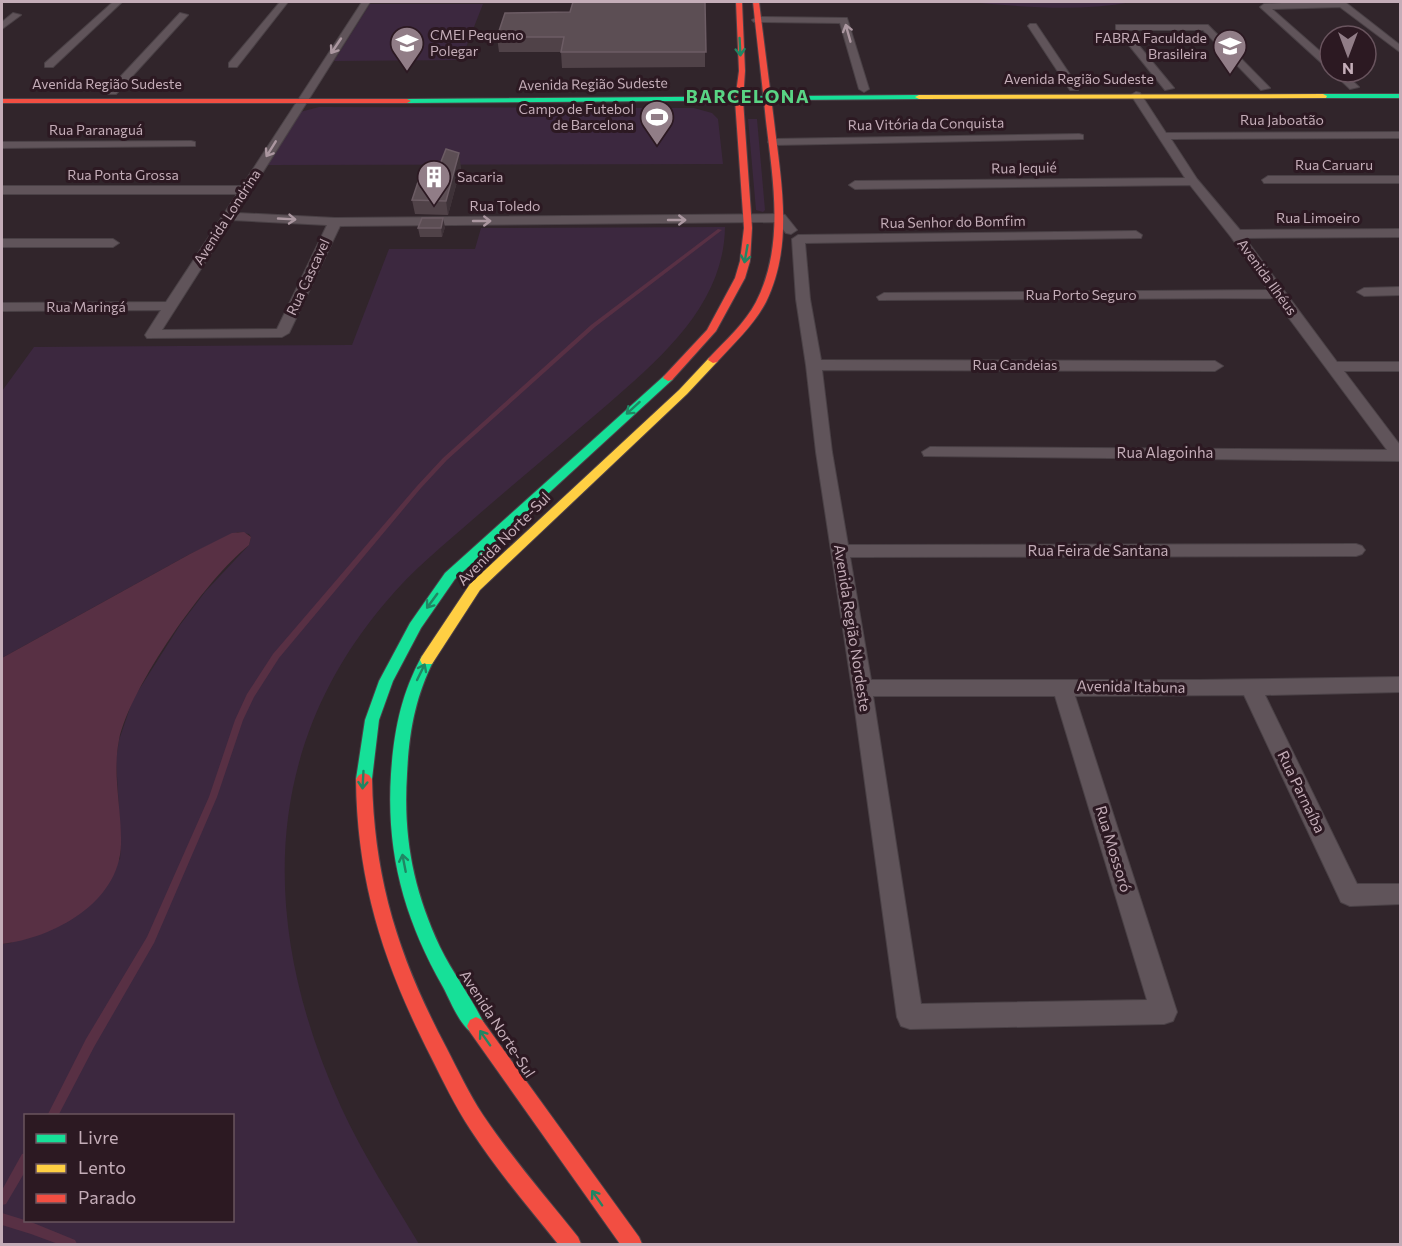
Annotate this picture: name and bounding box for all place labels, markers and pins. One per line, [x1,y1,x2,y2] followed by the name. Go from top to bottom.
[389,25,425,72] school or university icon: CMEI Pequeno Polegar
[430,26,524,59] place label: CMEI Pequeno Polegar
[1212,28,1248,75] school or university icon: FABRA Faculdade Brasileira
[1095,29,1207,62] place label: FABRA Faculdade Brasileira
[639,99,675,146] sports icon: Campo de Futebol de Barcelona
[519,100,634,133] place label: Campo de Futebol de Barcelona
[416,159,452,206] building icon: Sacaria
[457,168,503,185] place label: Sacaria

